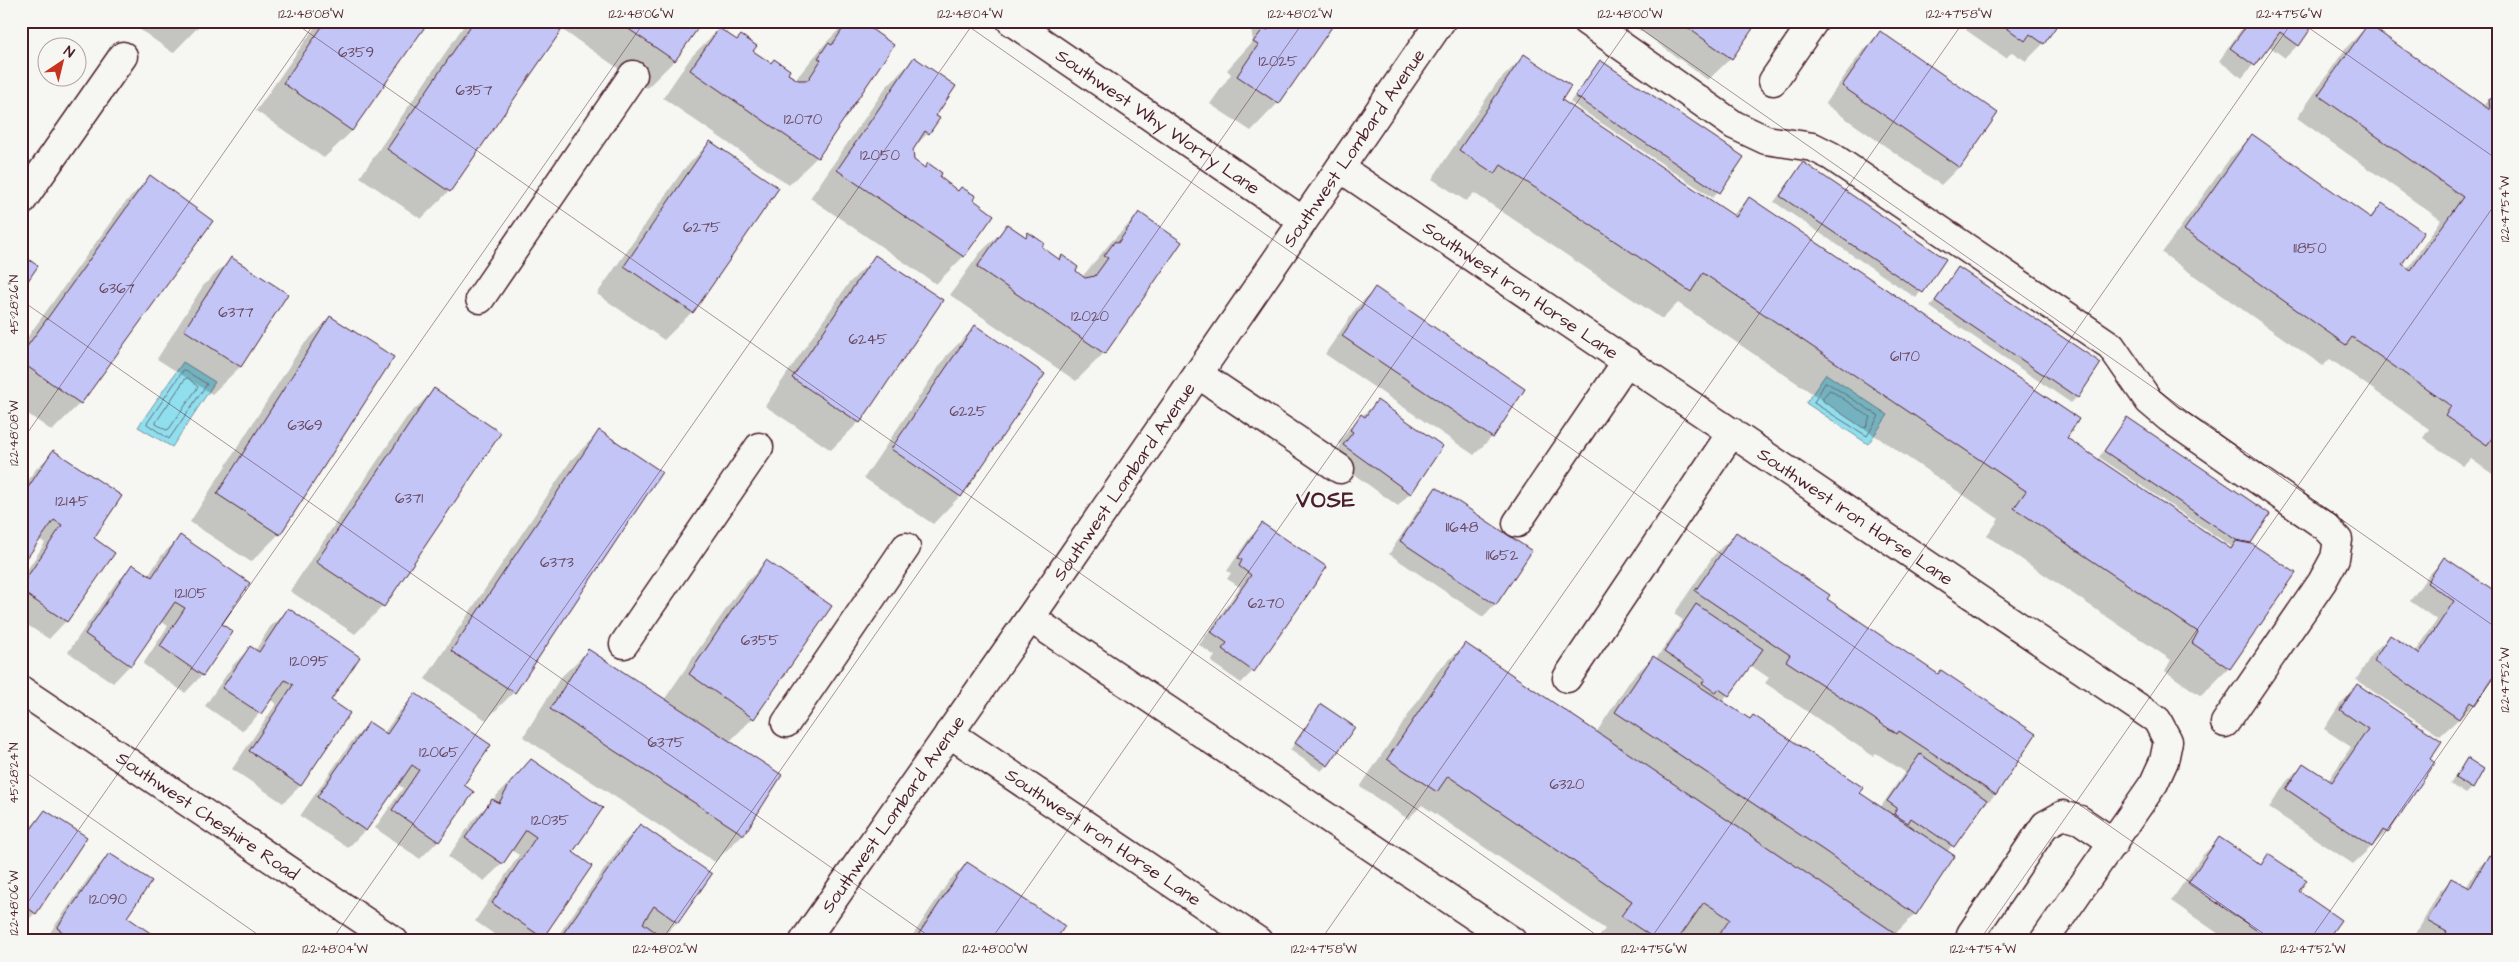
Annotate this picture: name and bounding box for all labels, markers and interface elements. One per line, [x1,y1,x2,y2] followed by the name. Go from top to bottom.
[278,6,344,23] text: 122°48'08"W
[608,6,674,23] text: 122°48'06"W
[937,6,1004,23] text: 122°48'04"W
[1268,6,1333,23] text: 122°48'02"W
[1597,6,1663,23] text: 122°48'00"W
[1926,6,1993,23] text: 122°47'58"W
[2256,6,2322,23] text: 122°47'56"W
[38,38,88,88] north arrow
[60,41,78,63] text: N
[338,42,374,63] house number: 6359
[1051,43,1265,201] street label: Southwest Why Worry Lane
[1277,43,1431,252] street label: Southwest Lombard Avenue
[1258,51,1298,72] house number: 12025
[456,80,492,101] house number: 6357
[784,109,823,130] house number: 12070
[860,145,901,166] house number: 12050
[2497,175,2514,242] text: 122°47'54"W
[1418,215,1624,365] street label: Southwest Iron Horse Lane
[683,217,721,238] house number: 6275
[2293,238,2327,259] house number: 11850
[6,274,23,335] text: 45°28'26"N
[99,278,135,299] house number: 6367
[218,302,254,323] house number: 6377
[1071,306,1110,327] house number: 12020
[849,329,888,350] house number: 6245
[1890,346,1921,367] house number: 6170
[1047,377,1201,586] street label: Southwest Lombard Avenue
[6,400,23,466] text: 122°48'08"W
[949,401,987,422] house number: 6225
[288,415,322,436] house number: 6369
[1753,441,1958,591] street label: Southwest Iron Horse Lane
[1295,485,1356,516] district label: VOSE
[395,488,423,509] house number: 6371
[55,491,89,512] house number: 12145
[1445,517,1479,538] house number: 11648
[1486,545,1519,566] house number: 11652
[540,552,574,573] house number: 6373
[175,583,208,604] house number: 12105
[1248,593,1285,614] house number: 6270
[741,630,780,651] house number: 6355
[2497,647,2514,712] text: 122°47'52"W
[289,651,329,672] house number: 12095
[815,710,971,918] street label: Southwest Lombard Avenue
[648,732,685,753] house number: 6375
[6,742,23,804] text: 45°28'24"N
[419,742,459,763] house number: 12065
[111,745,304,886] street label: Southwest Cheshire Road
[1000,762,1206,912] street label: Southwest Iron Horse Lane
[1549,774,1585,795] house number: 6320
[531,810,569,831] house number: 12035
[6,870,23,936] text: 122°48'06"W
[89,889,128,910] house number: 12090
[302,941,369,958] text: 122°48'04"W
[633,941,698,958] text: 122°48'02"W
[962,941,1028,958] text: 122°48'00"W
[1291,941,1358,958] text: 122°47'58"W
[1621,941,1687,958] text: 122°47'56"W
[1950,941,2017,958] text: 122°47'54"W
[2281,941,2346,958] text: 122°47'52"W

